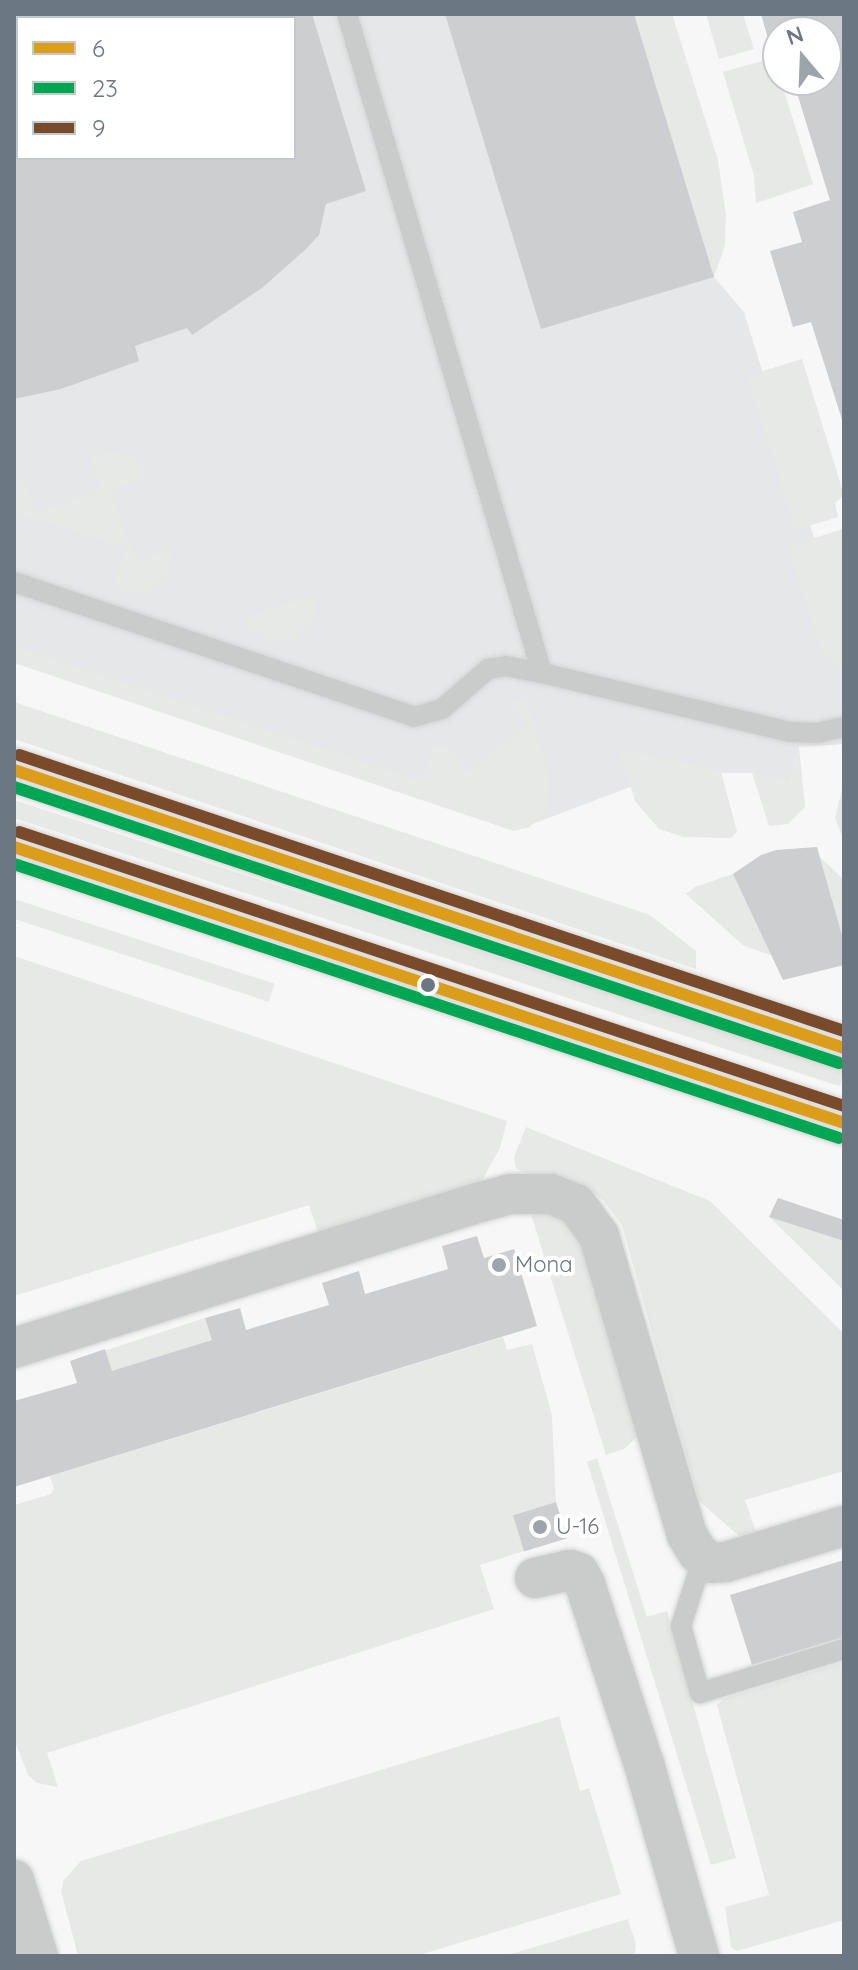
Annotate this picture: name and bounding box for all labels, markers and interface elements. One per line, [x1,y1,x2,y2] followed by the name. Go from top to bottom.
[16,16,296,160] legend
[762,16,842,96] north arrow
[783,19,807,51] text: N
[92,33,105,63] text: 6
[92,73,118,103] text: 23
[92,113,105,143] text: 9
[420,977,436,993] unlabelled marker
[515,1252,573,1278] place label: Mona
[490,1256,508,1274] marker: Mona
[556,1514,599,1540] place label: U-16
[531,1518,549,1536] marker: U-16

